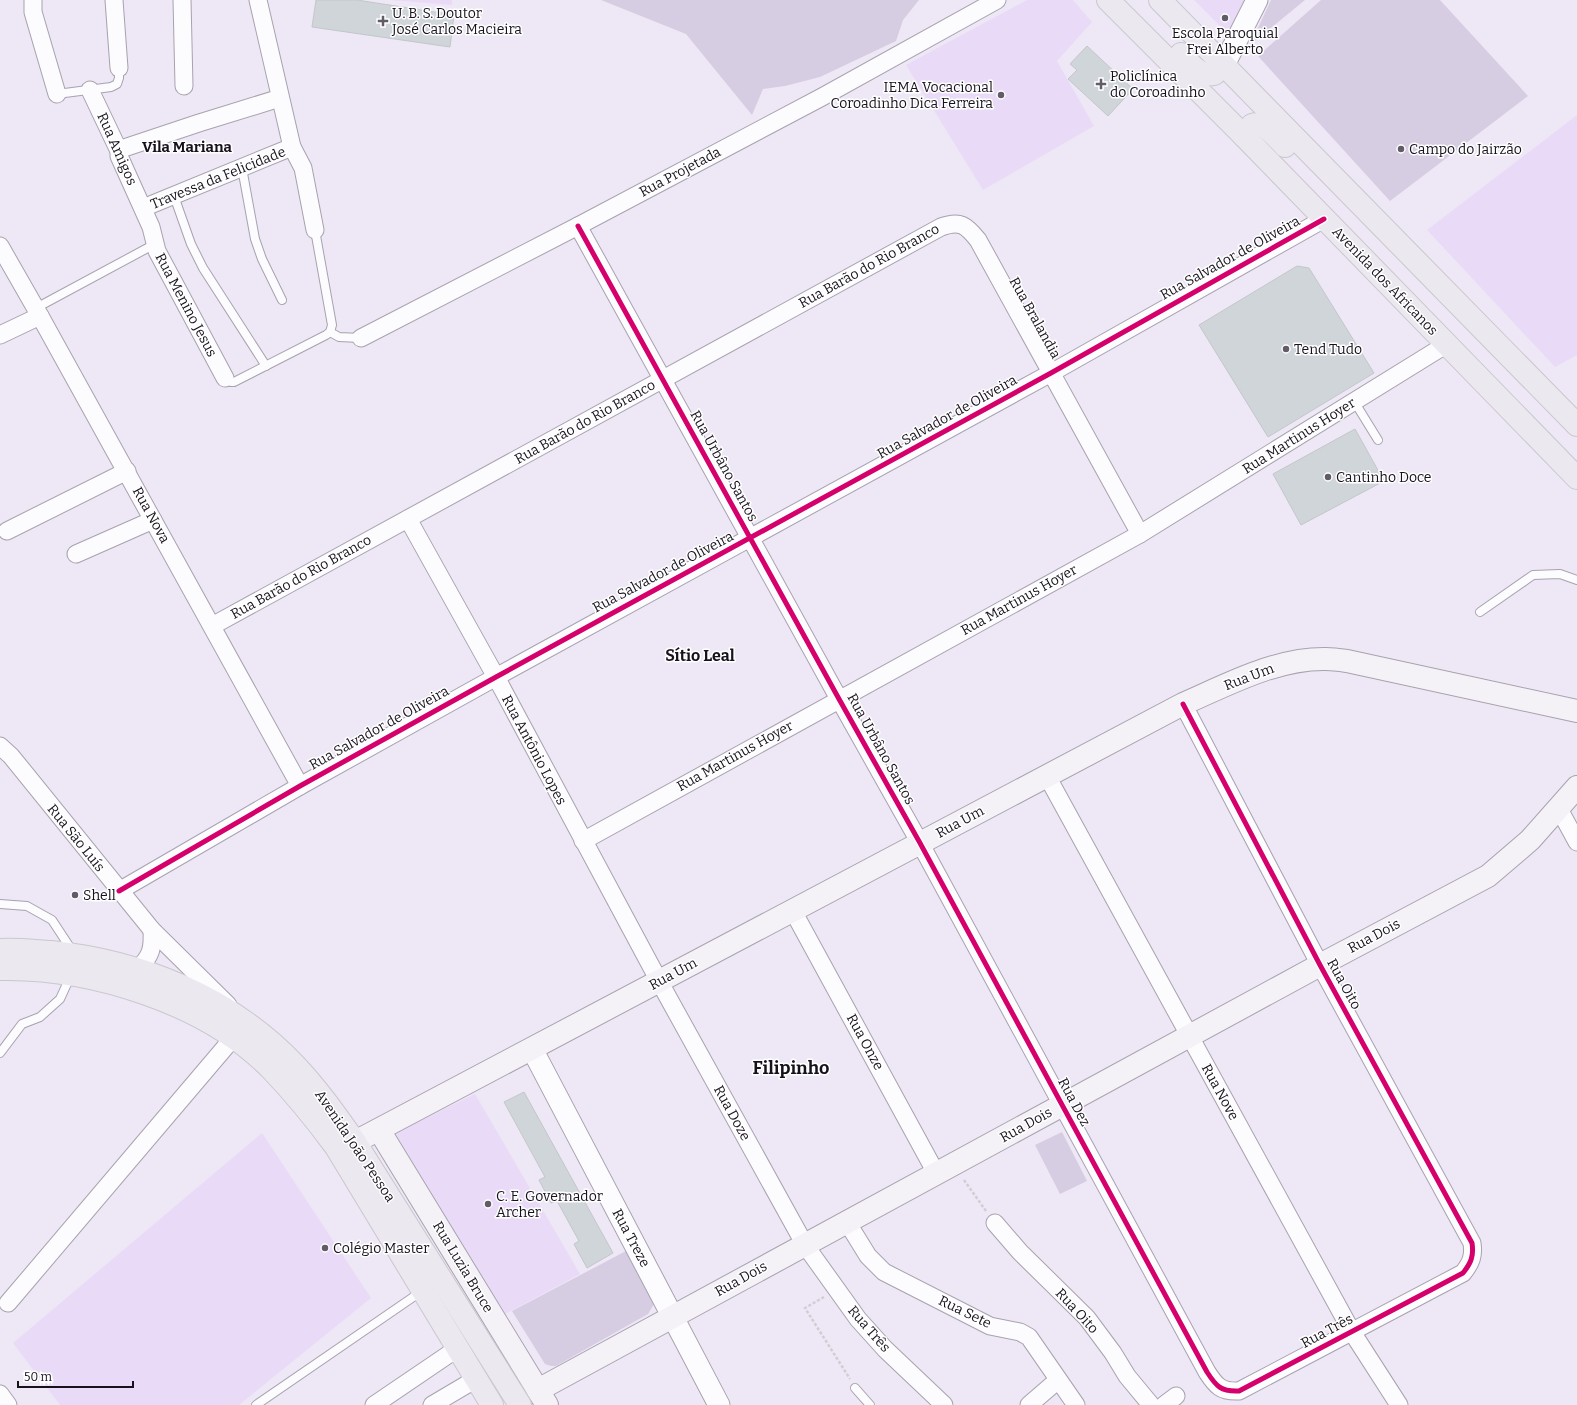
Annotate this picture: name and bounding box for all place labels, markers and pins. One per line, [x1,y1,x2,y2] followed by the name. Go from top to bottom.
[391,5,522,38] place label: U. B. S. Doutor José Carlos Macieira
[1220,13,1230,23] marker: Escola Paroquial Frei Alberto
[377,15,389,27] marker: U. B. S. Doutor José Carlos Macieira
[1172,25,1278,58] place label: Escola Paroquial Frei Alberto
[1110,68,1206,101] place label: Policlínica do Coroadinho
[1095,78,1107,90] marker: Policlínica do Coroadinho
[830,79,993,112] place label: IEMA Vocacional Coroadinho Dica Ferreira
[996,90,1006,100] marker: IEMA Vocacional Coroadinho Dica Ferreira
[1409,141,1522,158] place label: Campo do Jairzão
[1396,144,1406,154] marker: Campo do Jairzão
[1294,341,1362,358] place label: Tend Tudo
[1281,344,1291,354] marker: Tend Tudo
[1336,469,1432,486] place label: Cantinho Doce
[1323,472,1333,482] marker: Cantinho Doce
[83,887,116,904] place label: Shell
[70,890,80,900] marker: Shell
[496,1188,603,1221] place label: C. E. Governador Archer
[483,1199,493,1209] marker: C. E. Governador Archer
[333,1240,429,1257] place label: Colégio Master
[320,1243,330,1253] marker: Colégio Master

